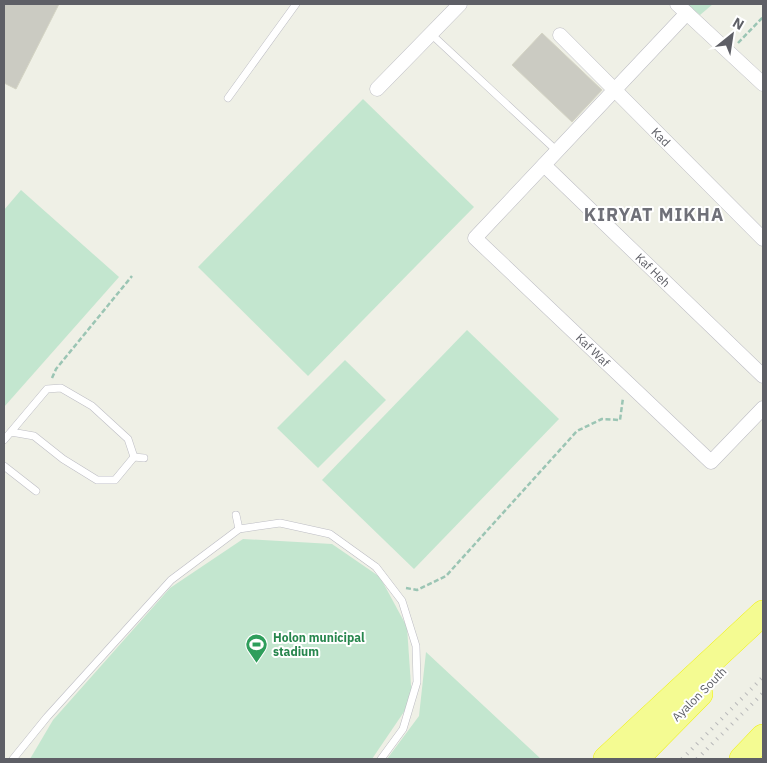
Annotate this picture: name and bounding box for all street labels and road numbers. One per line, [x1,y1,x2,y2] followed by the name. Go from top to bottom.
[648,124,674,150] street label: Kad
[633,250,673,290] street label: Kaf Heh
[573,330,613,370] street label: Kaf Waf
[669,664,729,724] street label: Ayalon South

